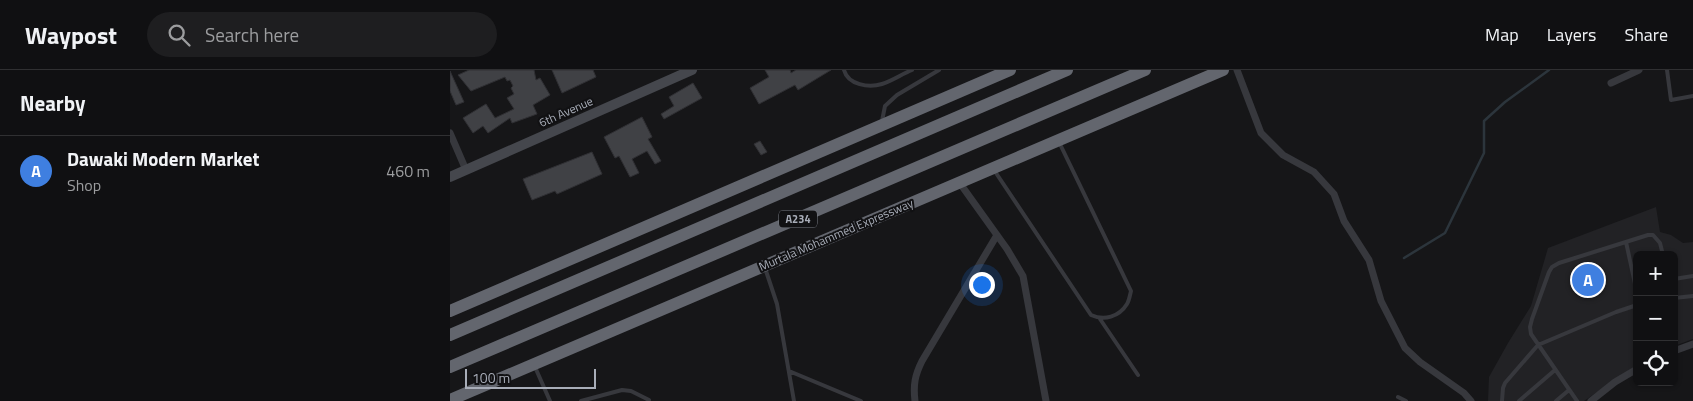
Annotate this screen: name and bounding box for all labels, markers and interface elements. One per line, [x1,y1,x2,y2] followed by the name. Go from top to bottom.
[147,12,497,57] search box
[25,17,117,53] text: Waypost
[205,20,299,49] text: Search here
[165,21,193,49] icon: search
[1485,21,1519,48] text: Map
[1547,21,1596,48] text: Layers
[1624,21,1668,48] text: Share
[20,87,85,119] text: Nearby
[536,91,596,132] street label: 6th Avenue
[67,144,259,173] text: Dawaki Modern Market
[31,159,41,183] text: A
[386,159,430,183] text: 460 m
[67,173,101,197] text: Shop
[755,193,916,276] street label: Murtala Mohammed Expressway
[779,210,817,228] road number: A234
[1633,251,1678,386] map controls
[1633,251,1678,296] button: +
[1572,261,1604,299] pin: A
[969,272,995,298] your location
[1633,296,1678,341] button: −
[1633,341,1678,386] button: locate
[465,366,596,389] scale bar
[472,367,510,388] text: 100 m

